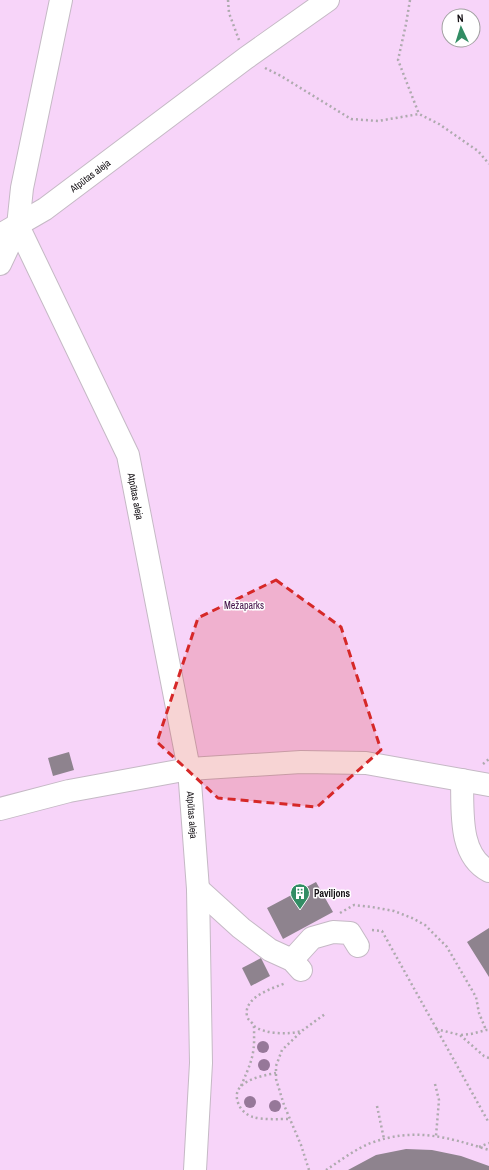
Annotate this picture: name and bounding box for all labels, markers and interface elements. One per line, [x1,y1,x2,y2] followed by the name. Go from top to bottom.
[441,8,481,48] north arrow
[457,11,464,25] text: N
[66,156,113,196] street label: Atpūtas aleja
[124,471,146,521] street label: Atpūtas aleja
[224,599,264,612] park label: Mežaparks
[184,790,200,840] street label: Atpūtas aleja
[289,882,311,910] building icon: Paviljons
[314,887,350,900] place label: Paviljons

